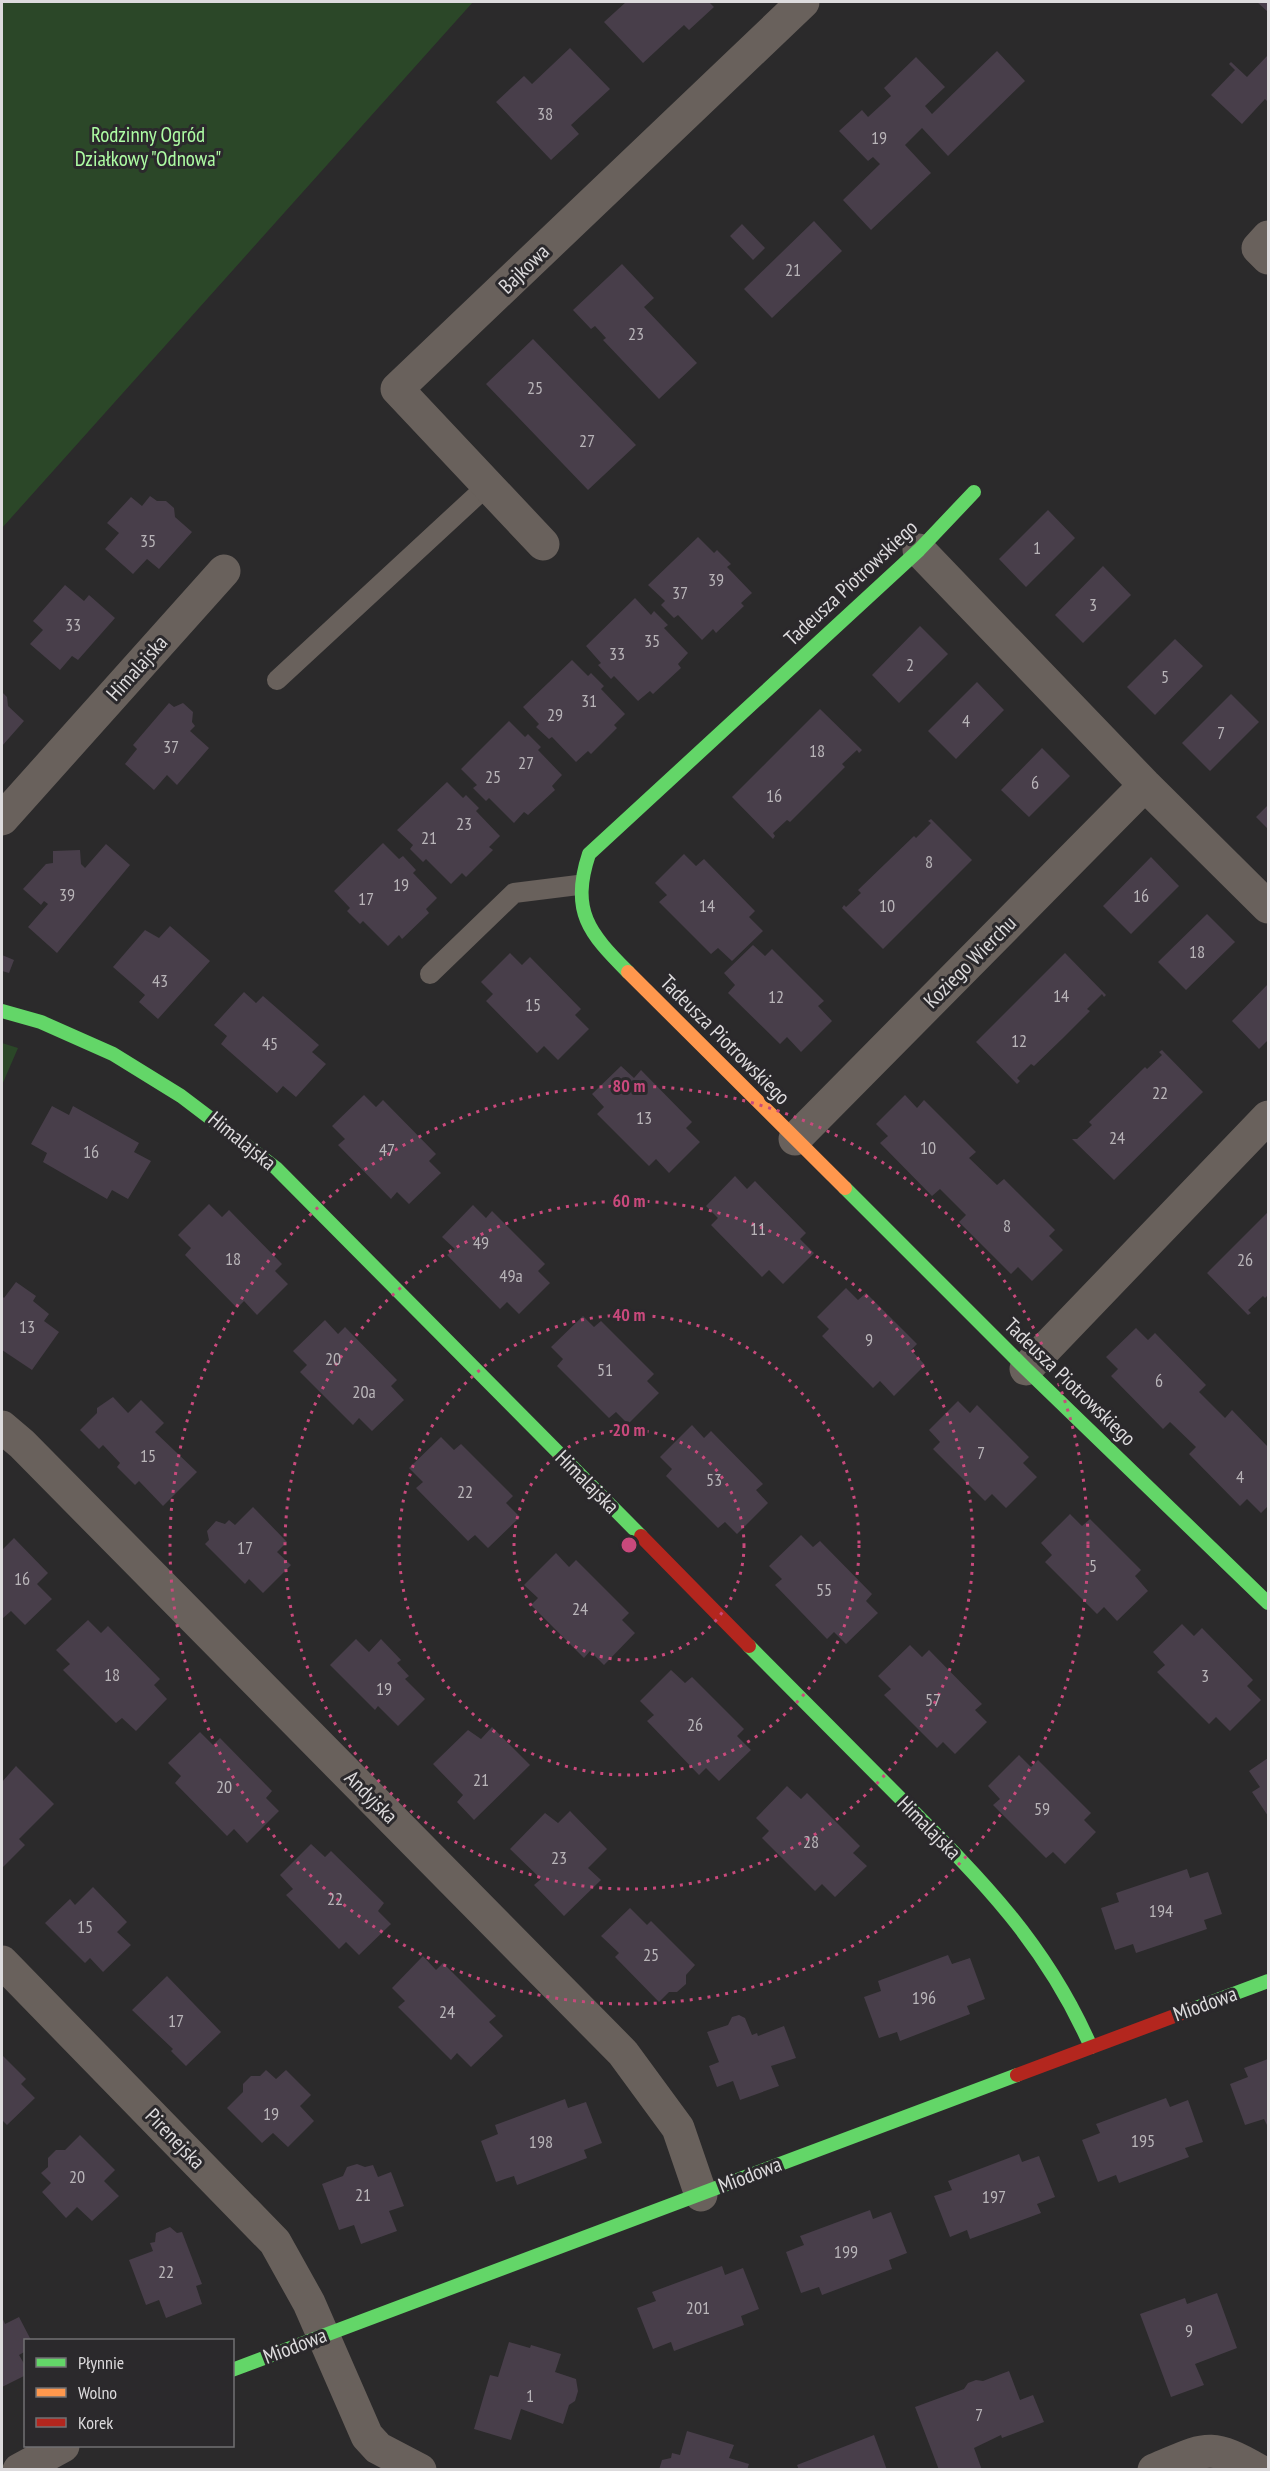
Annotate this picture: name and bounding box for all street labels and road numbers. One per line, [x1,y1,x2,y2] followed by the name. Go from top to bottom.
[493,238,555,299] street label: Bajkowa
[778,514,923,651] street label: Tadeusza Piotrowskiego
[100,629,173,706] street label: Himalajska
[918,910,1022,1014] street label: Koziego Wierchu
[655,969,796,1110] street label: Tadeusza Piotrowskiego
[203,1105,282,1176] street label: Himalajska
[999,1312,1142,1451] street label: Tadeusza Piotrowskiego
[550,1444,625,1519] street label: Himalajska
[339,1764,404,1829] street label: Andyjska
[892,1790,967,1865] street label: Himalajska
[1169,1980,1240,2027] street label: Miodowa
[140,2102,211,2175] street label: Pirenejska
[714,2150,785,2199] street label: Miodowa
[259,2321,330,2370] street label: Miodowa

